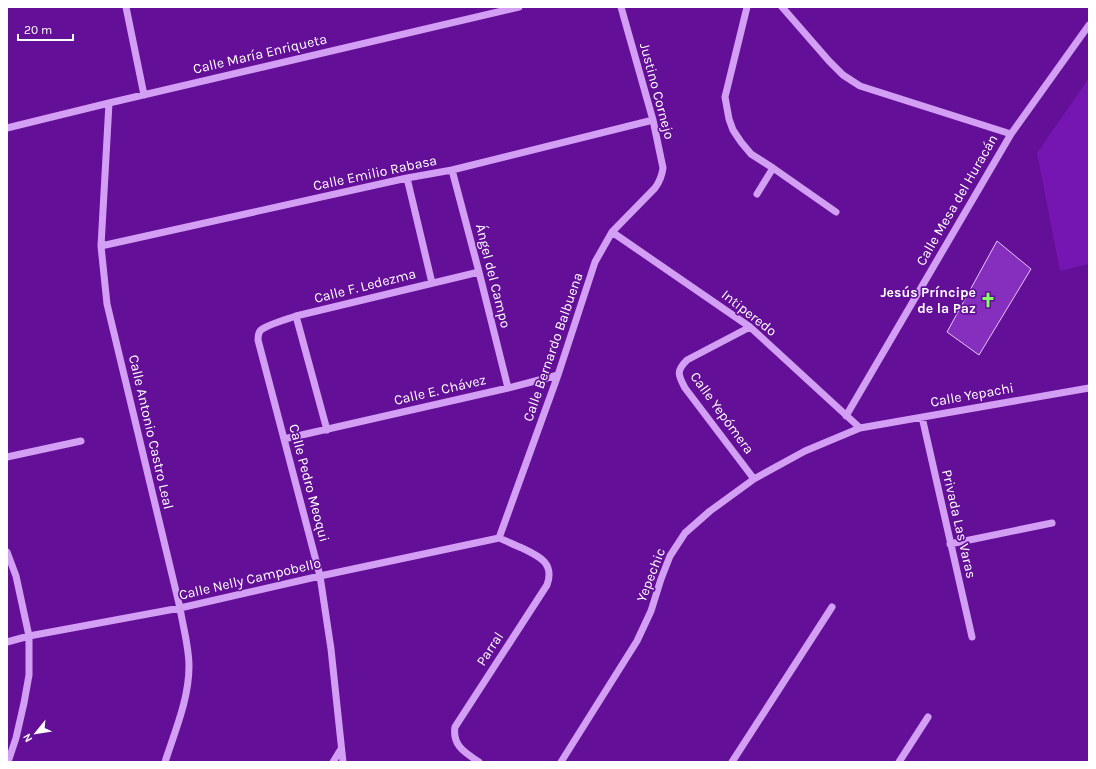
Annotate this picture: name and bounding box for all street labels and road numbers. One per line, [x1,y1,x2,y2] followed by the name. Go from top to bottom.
[191,30,329,78] street label: Calle María Enriqueta
[636,41,678,141] street label: Justino Cornejo
[912,131,1002,269] street label: Calle Mesa del Huracán
[312,152,438,194] street label: Calle Emilio Rabasa
[472,222,515,330] street label: Ángel del Campo
[312,265,418,307] street label: Calle F. Ledezma
[519,270,587,424] street label: Calle Bernardo Balbuena
[718,286,780,340] street label: Intiperedo
[125,353,177,511] street label: Calle Antonio Castro Leal
[686,369,758,457] street label: Calle Yepómera
[392,371,488,409] street label: Calle E. Chávez
[929,379,1015,411] street label: Calle Yepachi
[285,422,333,544] street label: Calle Pedro Meoqui
[938,468,980,580] street label: Privada Las Varas
[633,546,669,604] street label: Yepechic
[177,554,323,604] street label: Calle Nelly Campobello
[473,629,507,669] street label: Parral

